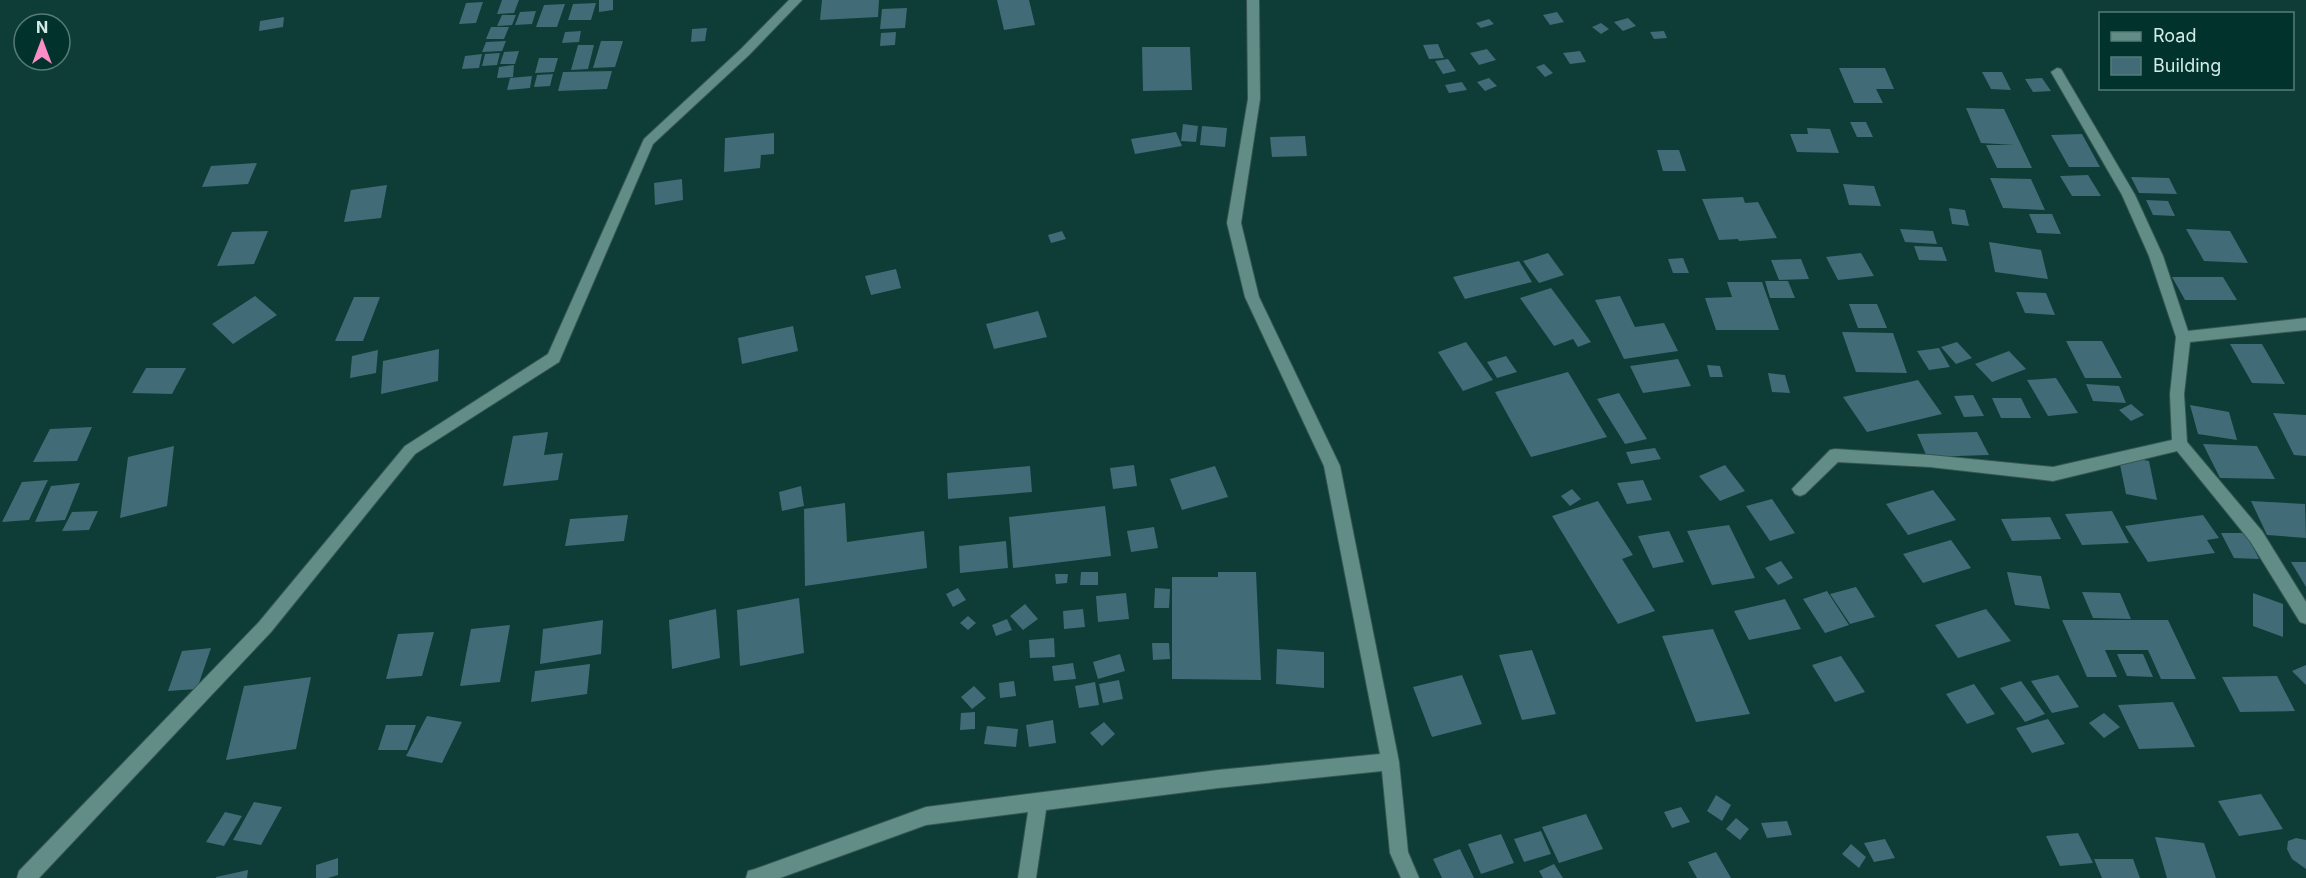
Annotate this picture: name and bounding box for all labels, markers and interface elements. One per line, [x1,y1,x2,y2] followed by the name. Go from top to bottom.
[12,12,72,72] north arrow
[2099,12,2294,90] legend
[36,17,48,37] text: N
[2153,25,2196,46] text: Road
[2153,55,2221,76] text: Building

